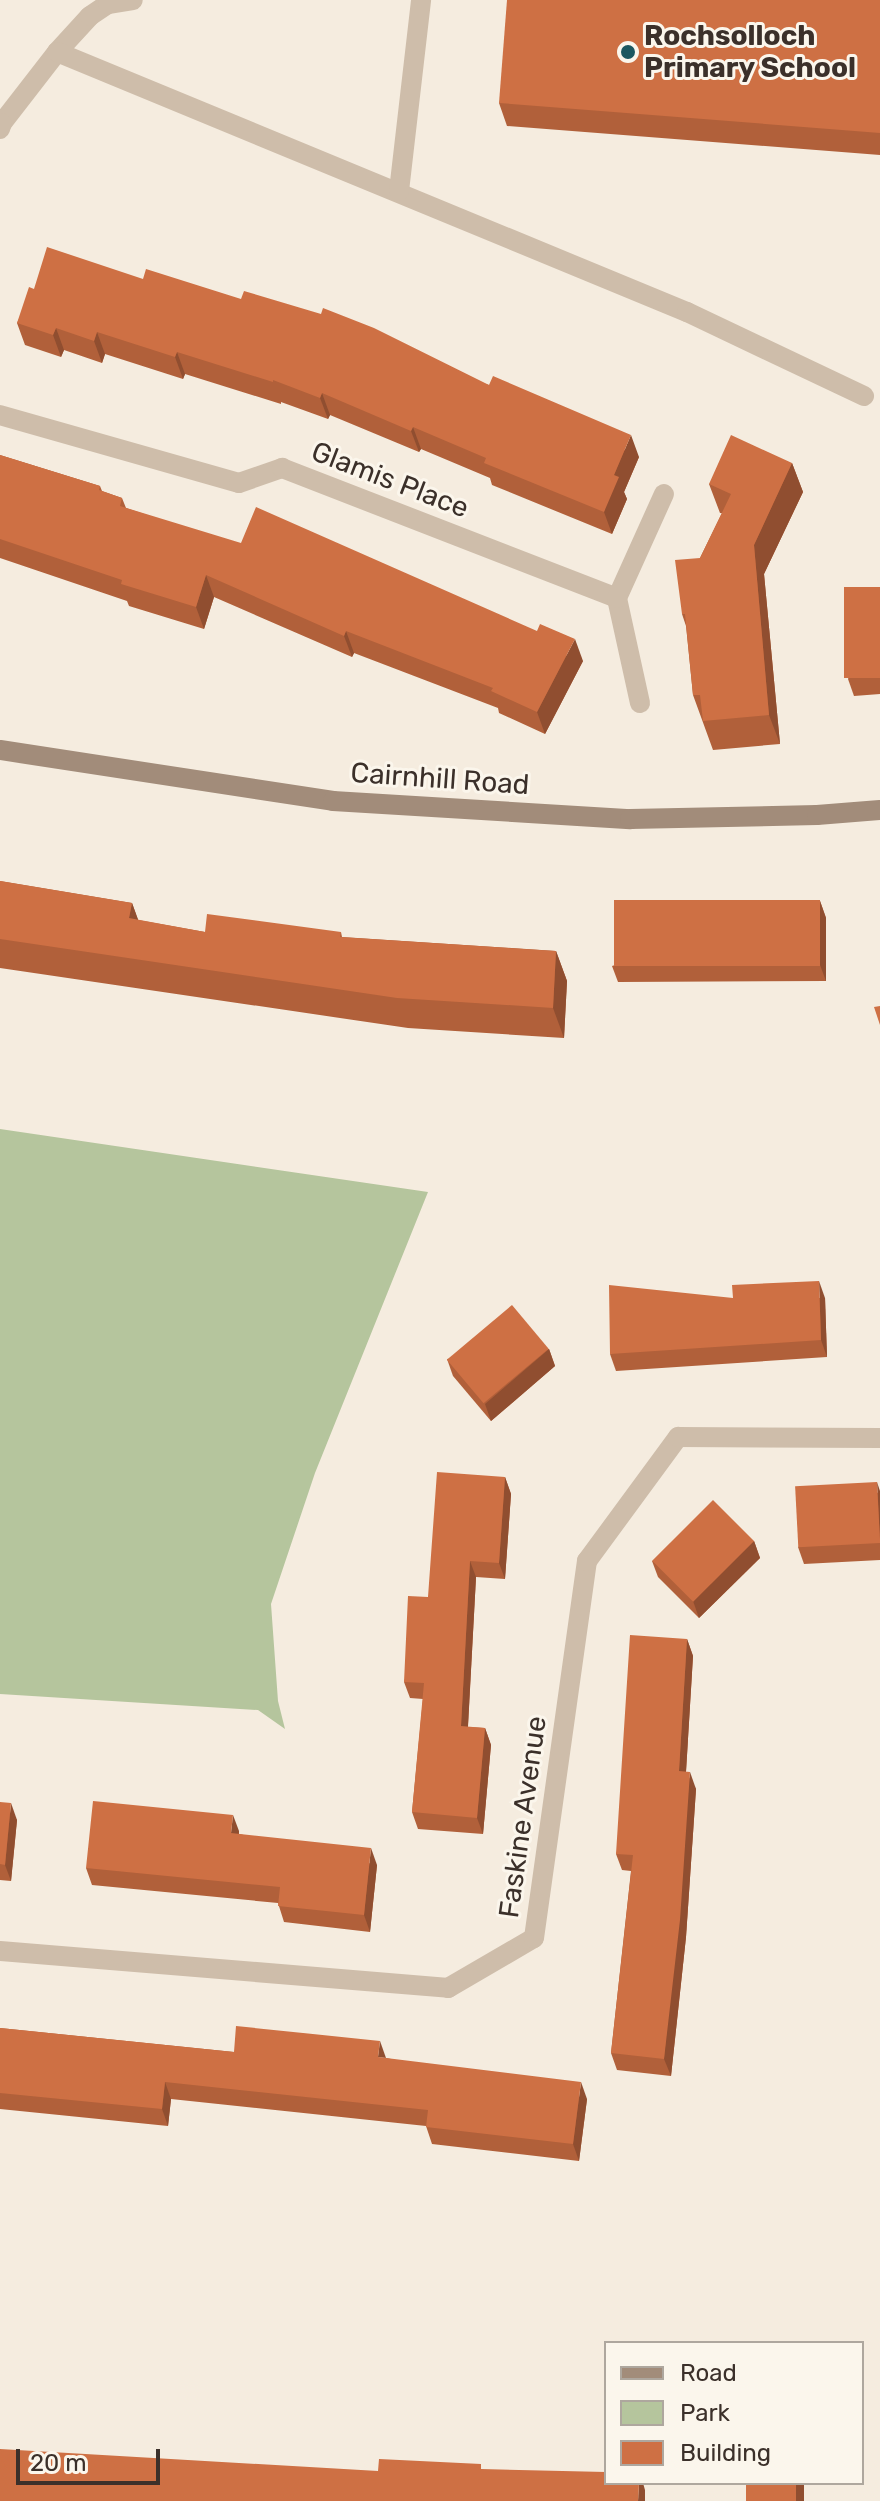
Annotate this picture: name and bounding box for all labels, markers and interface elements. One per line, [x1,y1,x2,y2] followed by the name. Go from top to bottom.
[644,19,857,85] place label: Rochsolloch Primary School
[619,43,637,61] marker: Rochsolloch Primary School
[307,435,473,525] street label: Glamis Place
[349,756,531,802] street label: Cairnhill Road
[492,1714,554,1920] street label: Faskine Avenue
[604,2341,864,2485] legend
[680,2359,737,2387] text: Road
[680,2399,730,2427] text: Park
[20,2433,164,2483] scale bar
[680,2439,771,2467] text: Building
[30,2449,87,2477] text: 20 m

